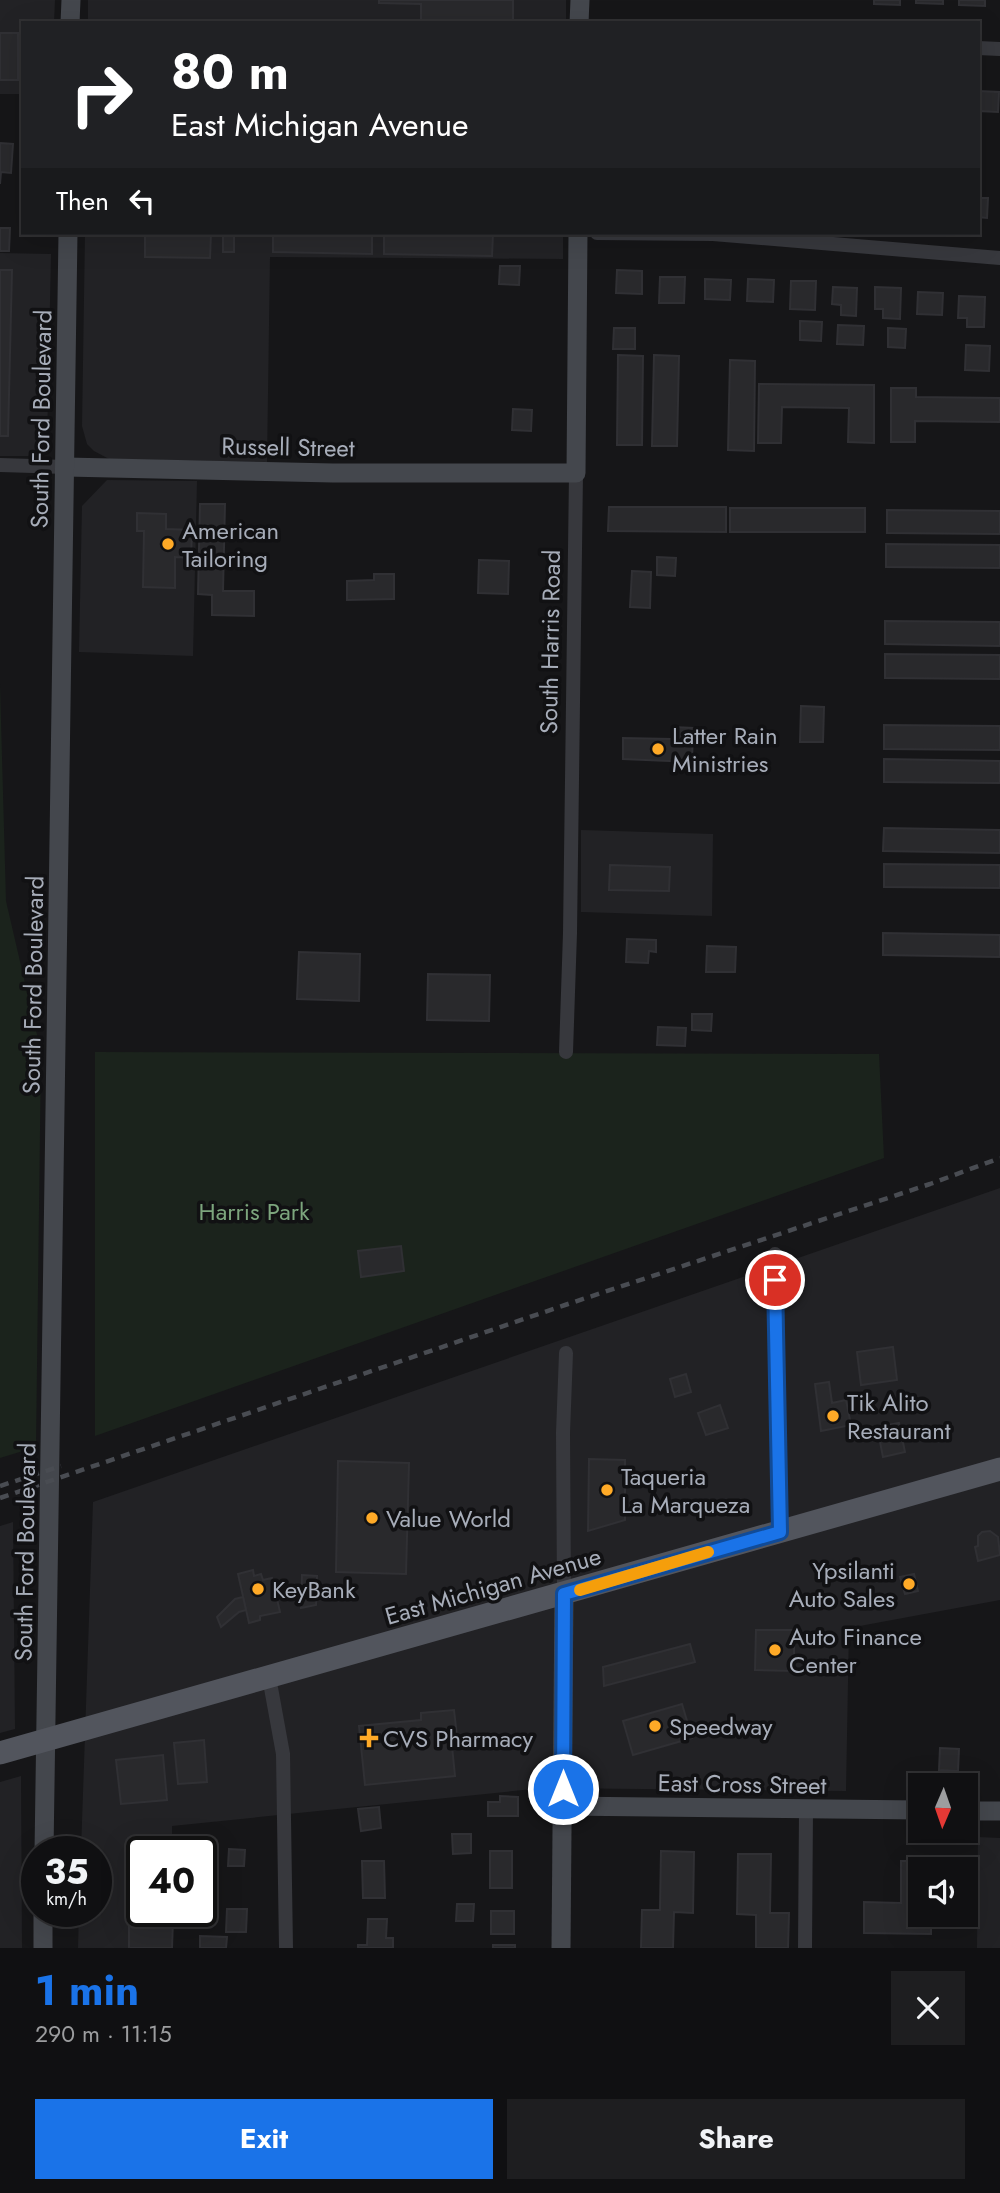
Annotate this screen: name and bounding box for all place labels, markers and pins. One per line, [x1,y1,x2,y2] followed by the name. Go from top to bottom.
[182,513,279,576] place label: American Tailoring
[160,536,176,552] marker: American Tailoring
[672,718,777,781] place label: Latter Rain Ministries
[650,741,666,757] marker: Latter Rain Ministries
[745,1250,805,1310] pin
[847,1385,951,1448] place label: Tik Alito Restaurant
[825,1408,841,1424] marker: Tik Alito Restaurant
[621,1459,750,1522] place label: Taqueria La Marqueza
[599,1482,615,1498] marker: Taqueria La Marqueza
[386,1501,511,1536] place label: Value World
[364,1510,380,1526] marker: Value World
[789,1553,895,1616] place label: Ypsilanti Auto Sales
[272,1572,356,1607] place label: KeyBank
[901,1576,917,1592] marker: Ypsilanti Auto Sales
[250,1581,266,1597] marker: KeyBank
[789,1619,922,1682] place label: Auto Finance Center
[767,1642,783,1658] marker: Auto Finance Center
[669,1709,773,1744] place label: Speedway
[647,1718,663,1734] marker: Speedway
[383,1721,534,1756] place label: CVS Pharmacy
[361,1730,377,1746] marker: CVS Pharmacy

